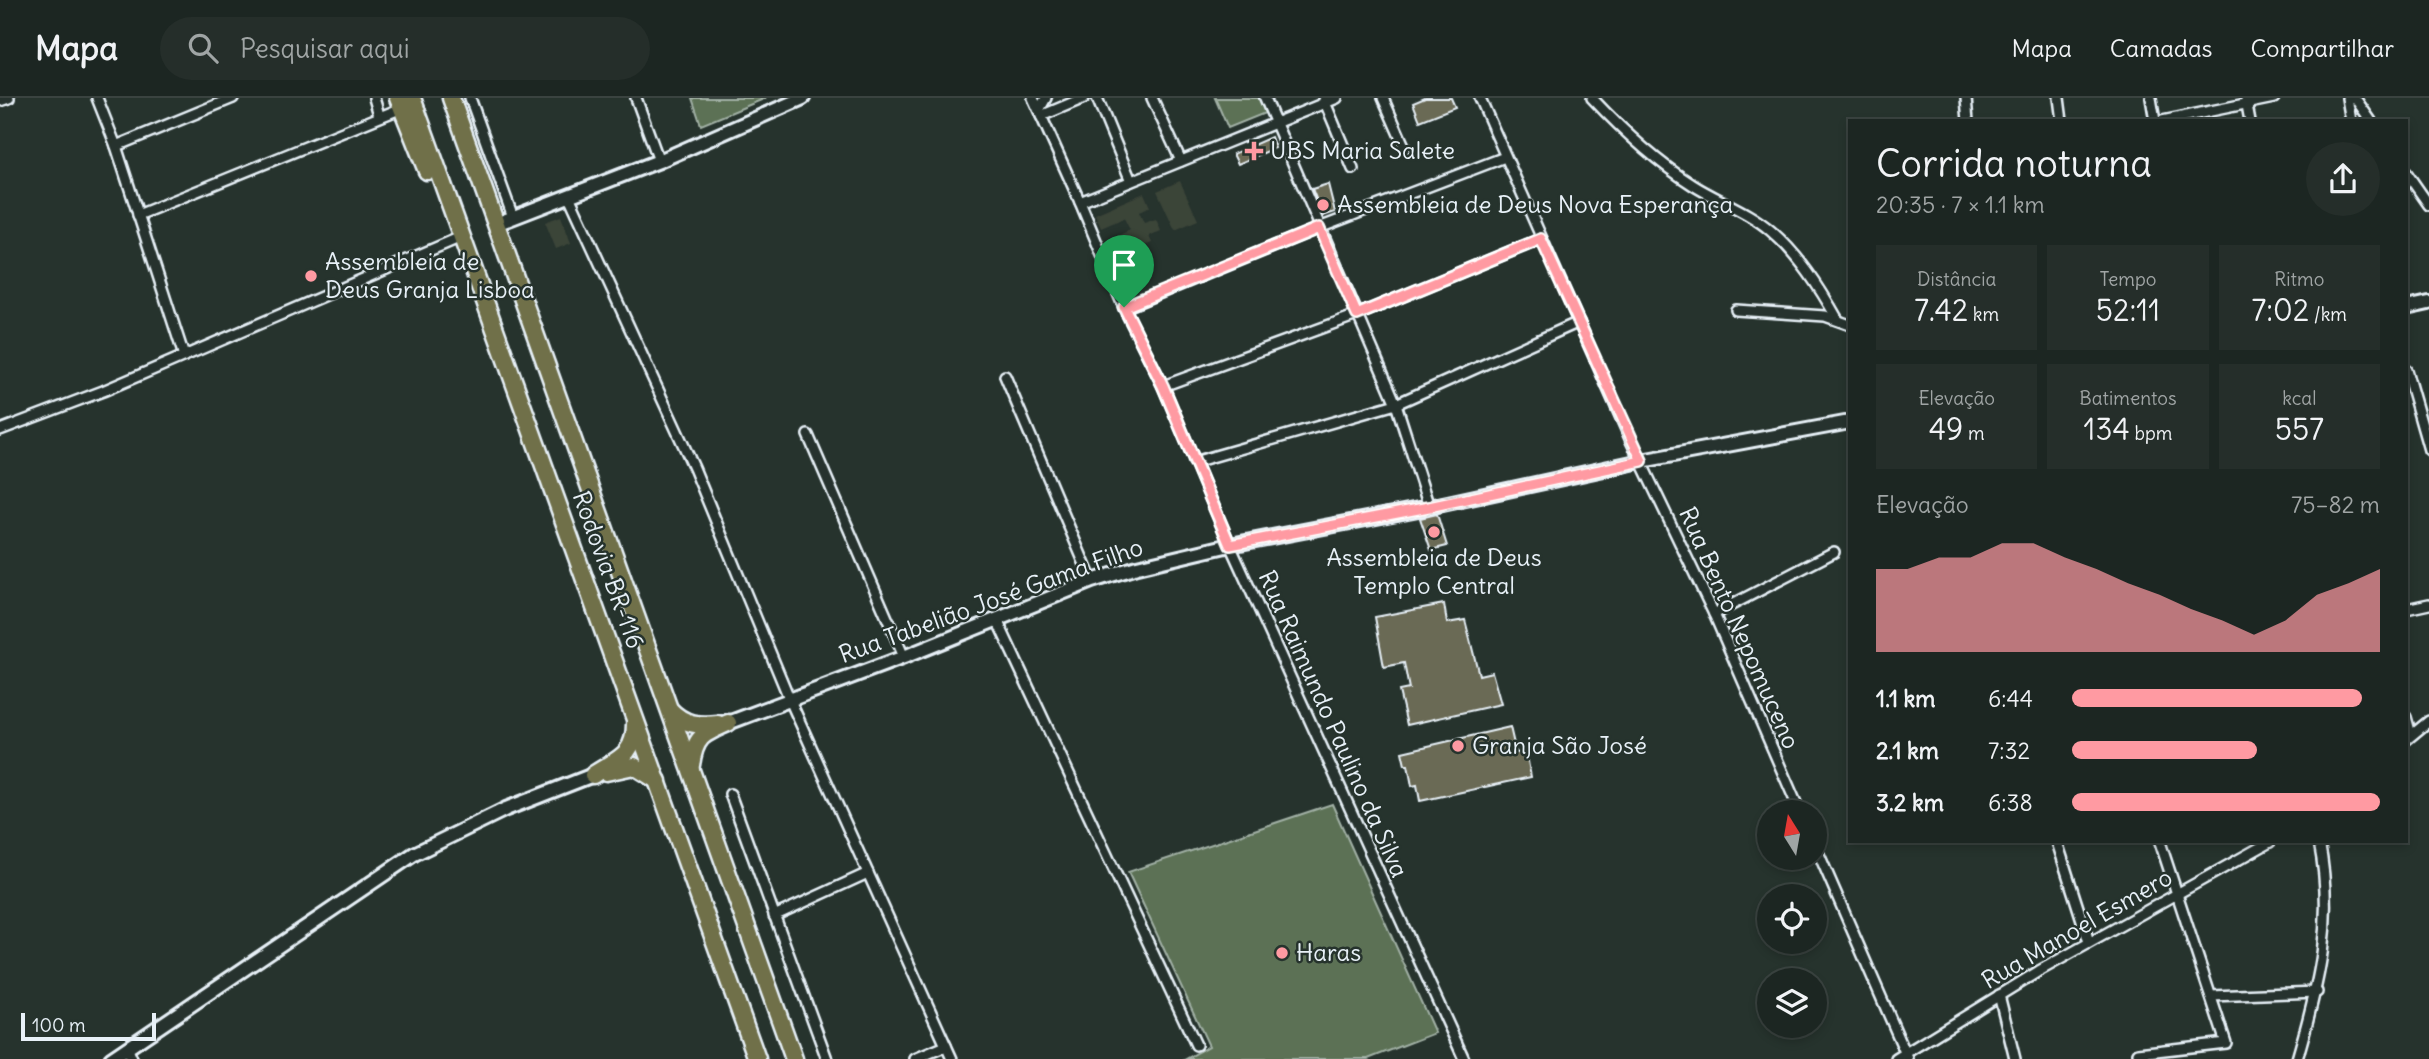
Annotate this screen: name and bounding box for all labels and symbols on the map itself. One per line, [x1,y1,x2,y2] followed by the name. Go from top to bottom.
[1270,135,1455,165] place label: UBS Maria Salete
[1244,141,1264,161] marker: UBS Maria Salete
[1337,189,1733,219] place label: Assembleia de Deus Nova Esperança
[1315,197,1331,213] marker: Assembleia de Deus Nova Esperança
[1094,235,1154,307] pin
[325,246,535,304] place label: Assembleia de Deus Granja Lisboa
[303,268,319,284] marker: Assembleia de Deus Granja Lisboa
[567,487,651,652] street label: Rodovia BR-116
[1673,502,1807,753] street label: Rua Bento Nepomuceno
[1426,524,1442,540] marker: Assembleia de Deus Templo Central
[835,531,1147,669] street label: Rua Tabelião José Gama Filho
[1326,542,1542,600] place label: Assembleia de Deus Templo Central
[1252,565,1415,882] street label: Rua Raimundo Paulino da Silva
[1472,730,1647,760] place label: Granja São José
[1450,738,1466,754] marker: Granja São José
[1757,800,1827,870] north arrow
[1976,861,2177,995] street label: Rua Manoel Esmero
[1296,937,1361,967] place label: Haras
[1274,945,1290,961] marker: Haras
[21,1010,156,1042] scale bar

